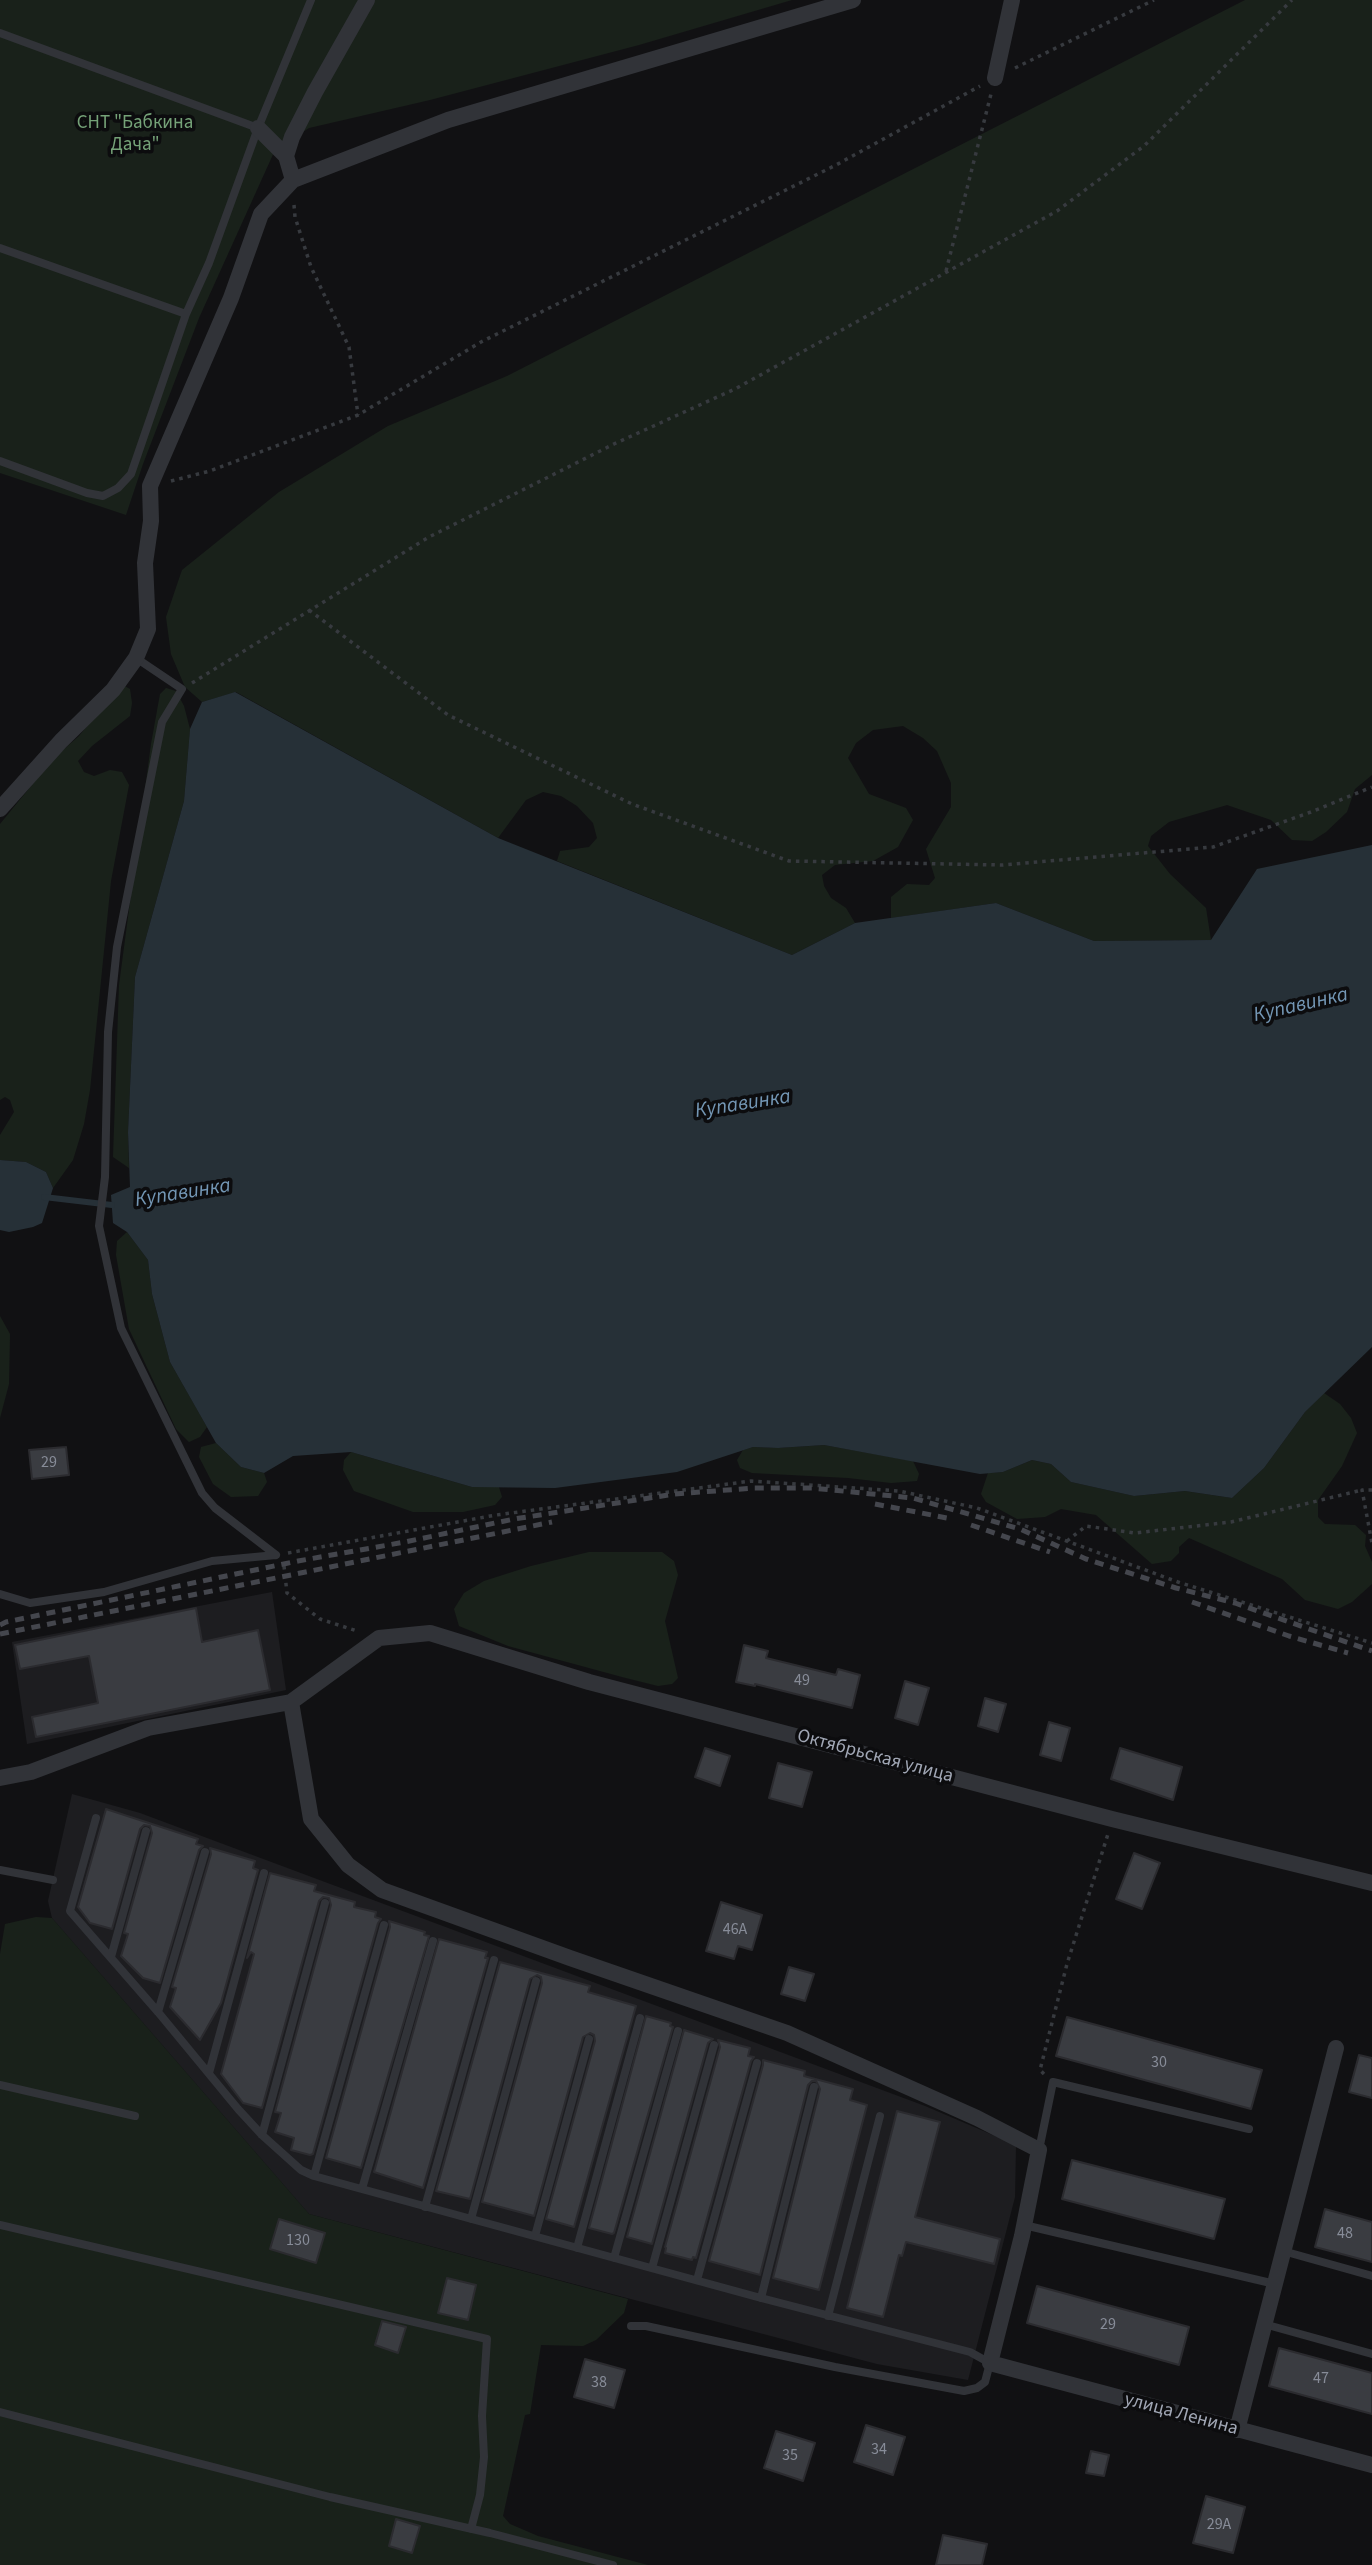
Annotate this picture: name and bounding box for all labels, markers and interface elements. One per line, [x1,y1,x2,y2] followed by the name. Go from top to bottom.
[77,113,193,157] park label: СНТ "Бабкина Дача"
[1251,983,1351,1029] water label: Купавинка
[693,1085,793,1125] water label: Купавинка
[133,1174,233,1214] water label: Купавинка
[41,1453,57,1473] house number: 29
[794,1671,810,1691] house number: 49
[794,1725,956,1789] street label: Октябрьская улица
[723,1920,747,1940] house number: 46А
[1151,2053,1167,2073] house number: 30
[1337,2224,1353,2244] house number: 48
[286,2231,310,2251] house number: 130
[1100,2315,1116,2335] house number: 29
[1313,2369,1329,2389] house number: 47
[591,2373,607,2393] house number: 38
[1122,2389,1240,2441] street label: улица Ленина
[871,2440,887,2460] house number: 34
[782,2446,798,2466] house number: 35
[1207,2515,1231,2535] house number: 29А

